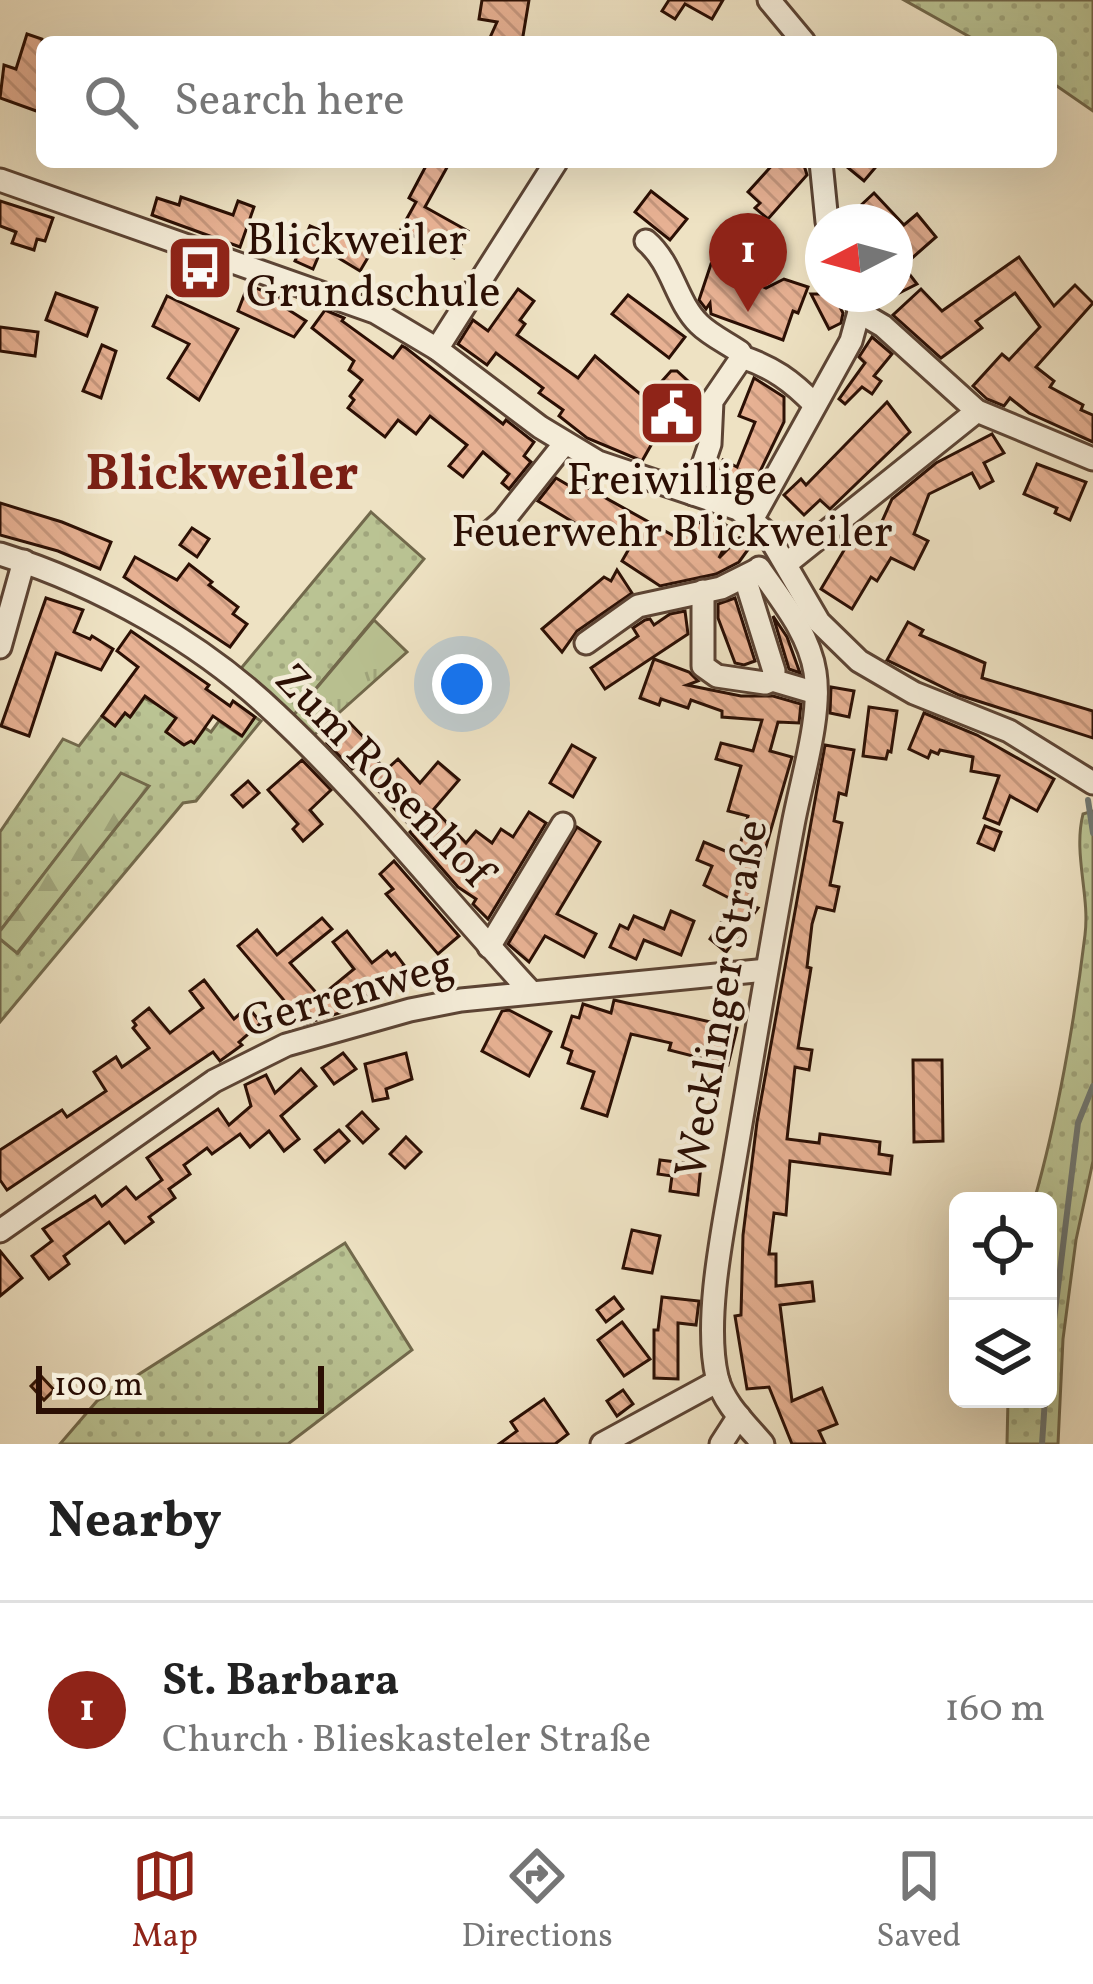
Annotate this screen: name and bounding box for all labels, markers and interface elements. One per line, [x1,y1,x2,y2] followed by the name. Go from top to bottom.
[36,36,1057,168] search box
[78,69,144,135] icon: search
[174,71,405,134] text: Search here
[805,204,913,312] north arrow
[246,211,501,326] place label: Blickweiler Grundschule
[709,213,787,312] pin: 1
[165,233,235,303] bus stop icon: Blickweiler Grundschule
[637,378,707,448] public building icon: Freiwillige Feuerwehr Blickweiler
[86,440,358,511] district label: Blickweiler
[451,451,893,566] place label: Freiwillige Feuerwehr Blickweiler
[259,651,508,906] street label: Zum Rosenhof
[432,654,492,714] your location
[661,815,787,1183] street label: Wecklinger Straße
[235,936,461,1056] street label: Gerrenweg
[949,1192,1057,1408] map controls
[949,1192,1057,1300] button: locate
[949,1300,1057,1408] button: layers
[36,1360,324,1413] scale bar
[54,1364,143,1410] text: 100 m
[48,1487,222,1558] text: Nearby
[162,1651,399,1714] text: St. Barbara
[79,1683,95,1737] text: 1
[944,1683,1045,1737] text: 160 m
[162,1714,651,1768] text: Church · Blieskasteler Straße
[132,1843,198,1961] tab: Map
[461,1843,613,1961] tab: Directions
[876,1843,961,1961] tab: Saved

